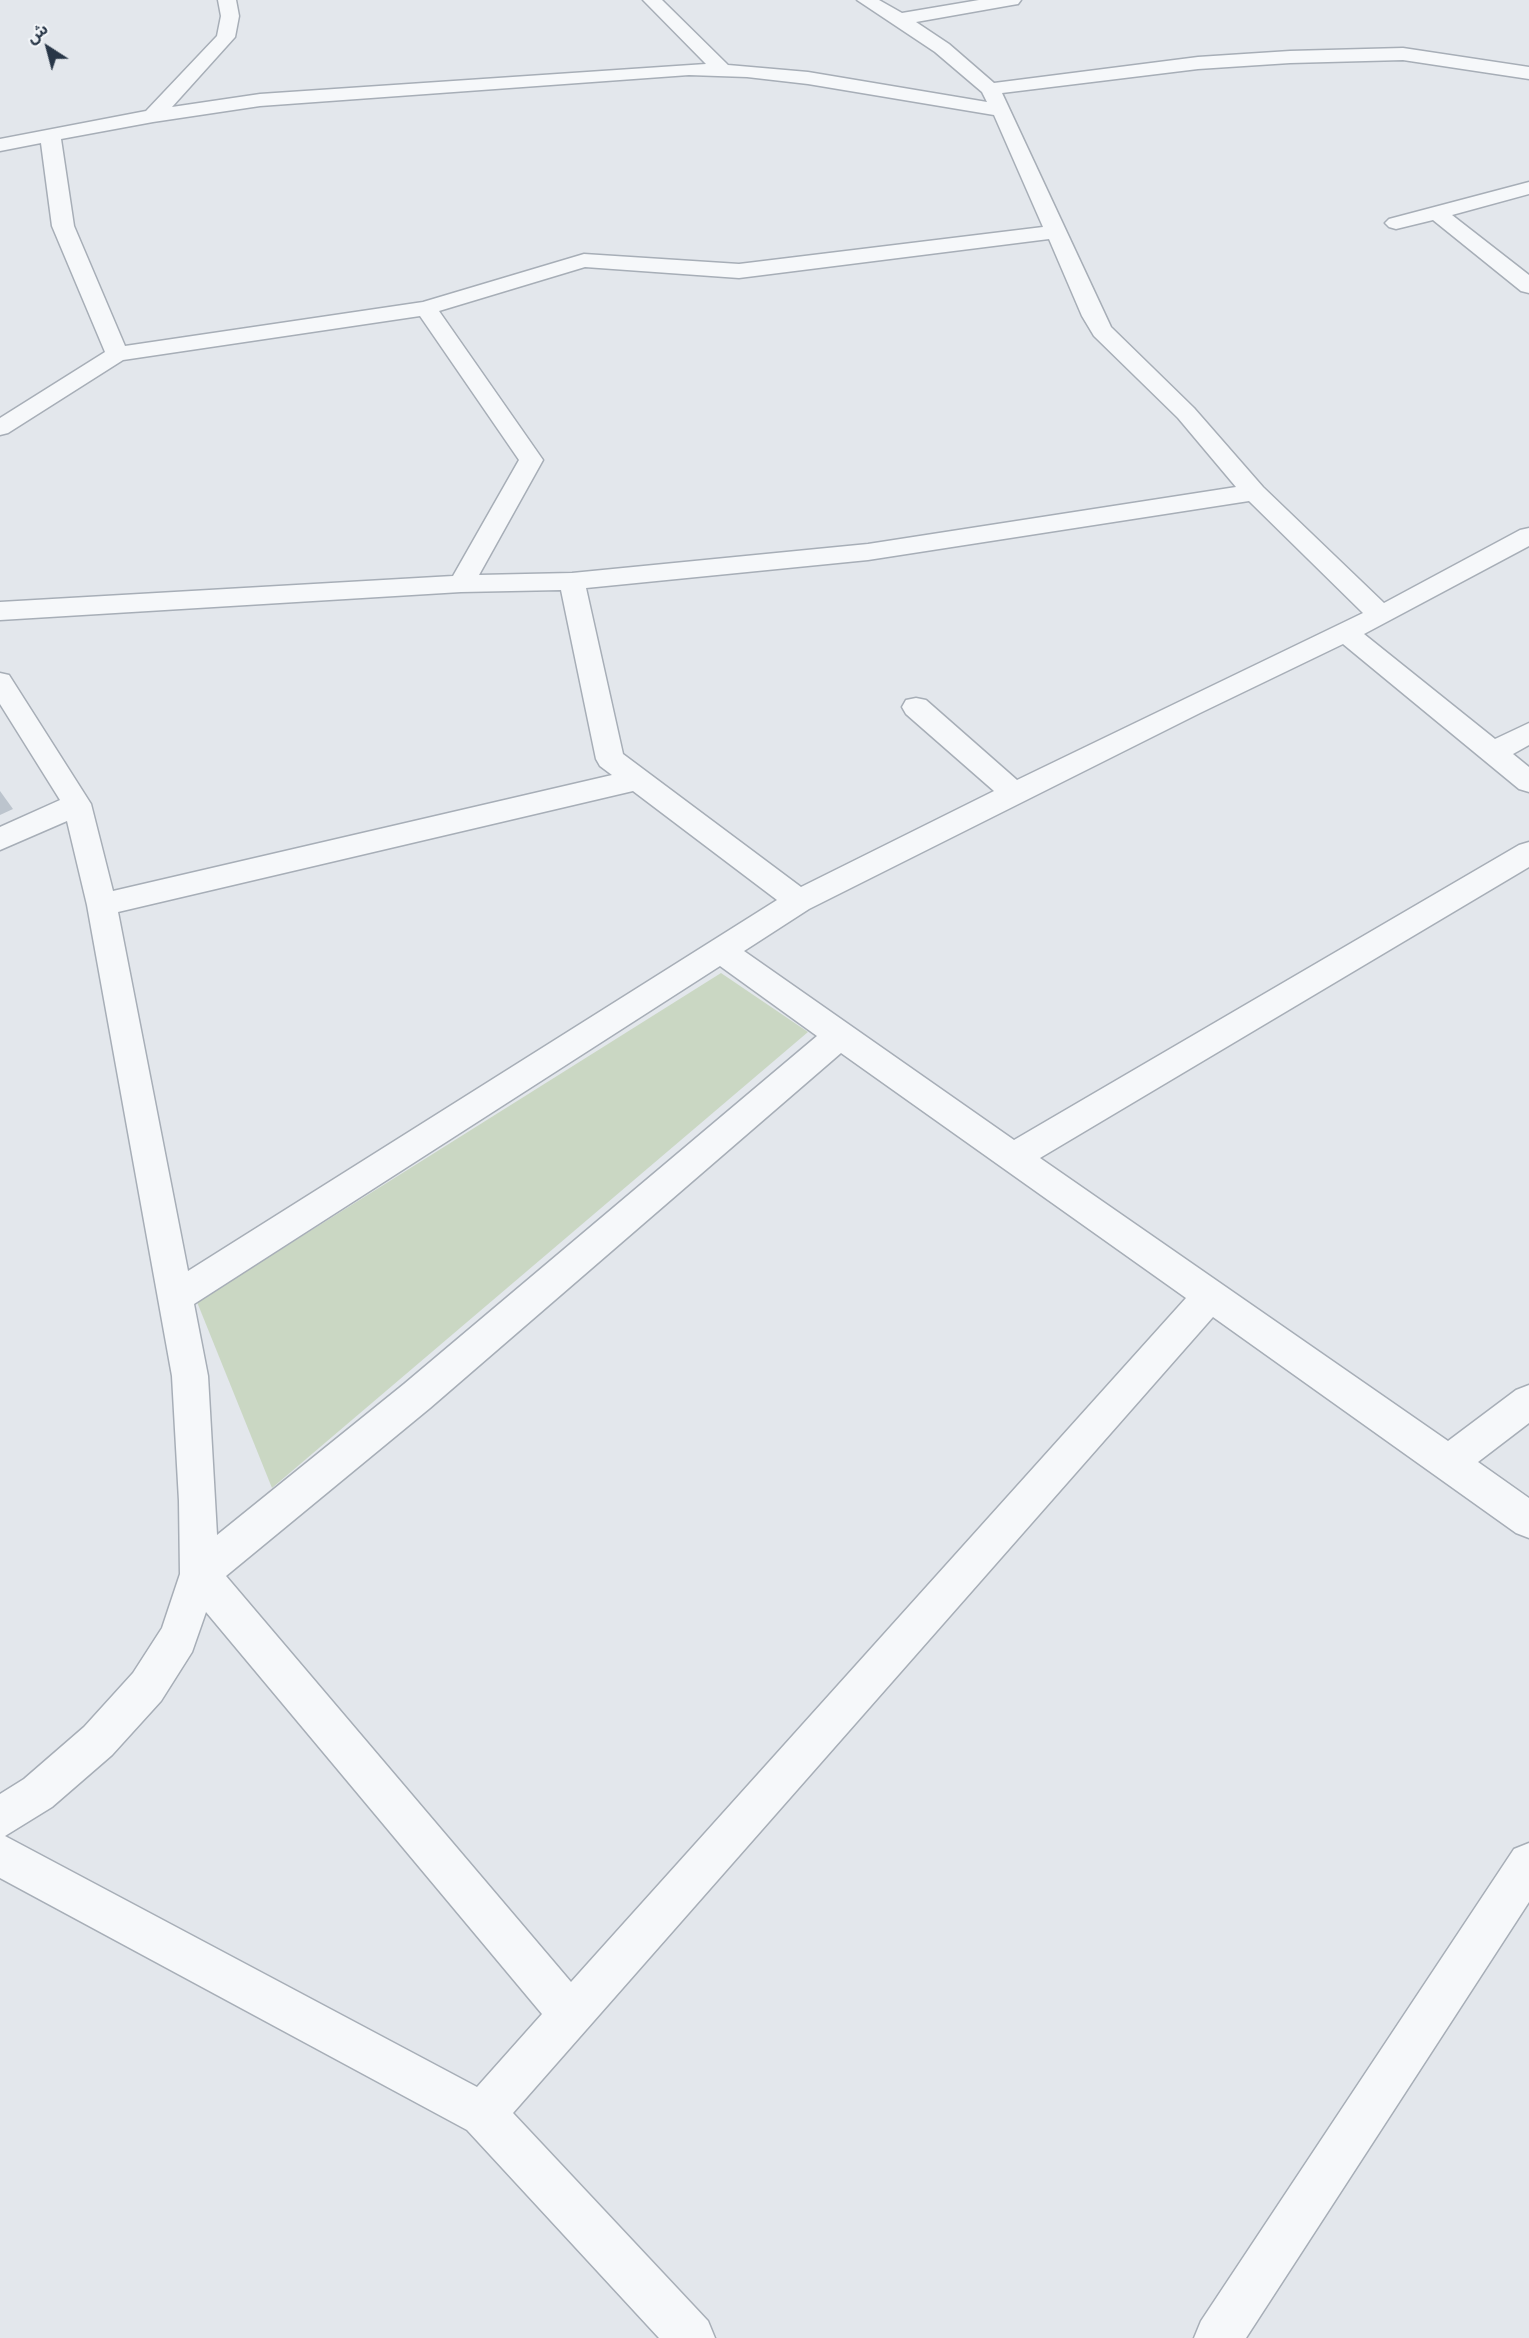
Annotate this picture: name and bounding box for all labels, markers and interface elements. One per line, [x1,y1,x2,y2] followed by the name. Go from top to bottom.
[18,18,78,78] north arrow
[23,19,52,47] text: ش

